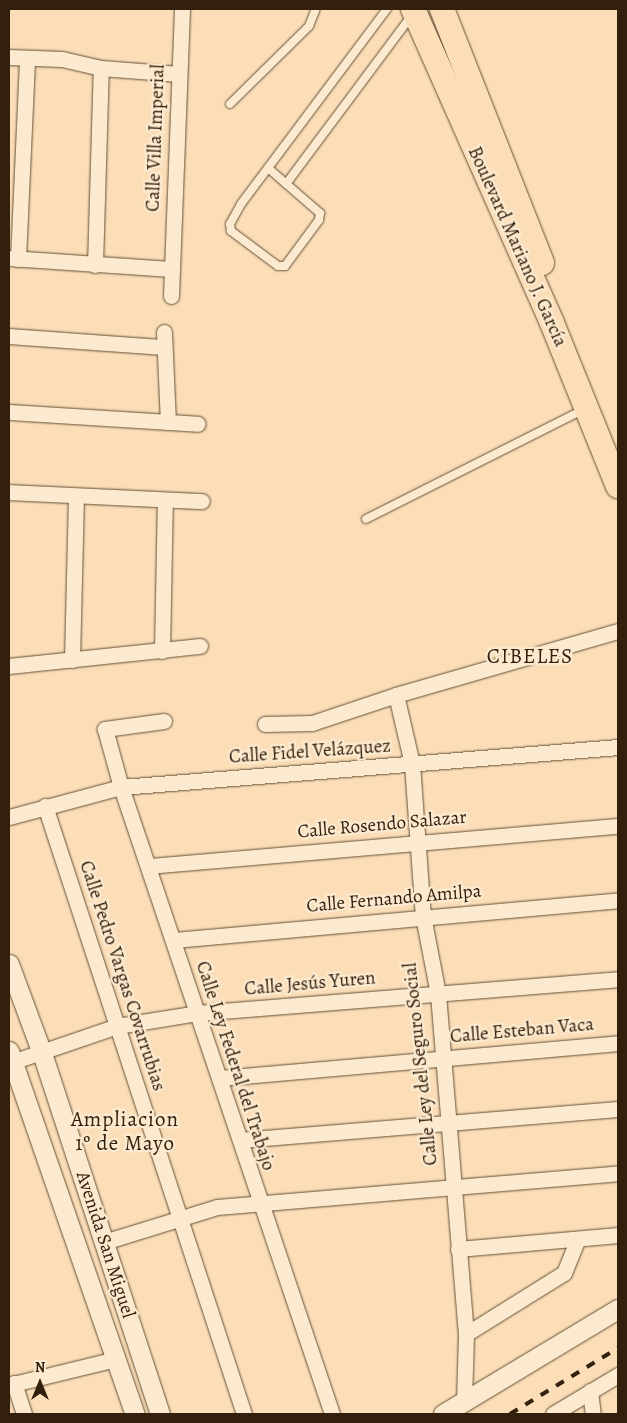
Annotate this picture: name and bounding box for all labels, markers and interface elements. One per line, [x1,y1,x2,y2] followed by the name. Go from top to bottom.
[142,64,170,212] street label: Calle Villa Imperial
[462,143,572,351] street label: Boulevard Mariano J. García
[486,643,574,669] district label: CIBELES
[228,735,392,769] street label: Calle Fidel Velázquez
[296,806,468,844] street label: Calle Rosendo Salazar
[74,858,170,1094] street label: Calle Pedro Vargas Covarrubias
[306,880,482,918] street label: Calle Fernando Amilpa
[190,958,280,1174] street label: Calle Ley Federal del Trabajo
[399,961,443,1167] street label: Calle Ley del Seguro Social
[243,967,377,1001] street label: Calle Jesús Yuren
[449,1013,595,1049] street label: Calle Esteban Vaca
[70,1106,180,1156] district label: Ampliacion 1º de Mayo
[71,1169,139,1321] street label: Avenida San Miguel
[15,1358,65,1408] north arrow
[35,1358,45,1377] text: N

